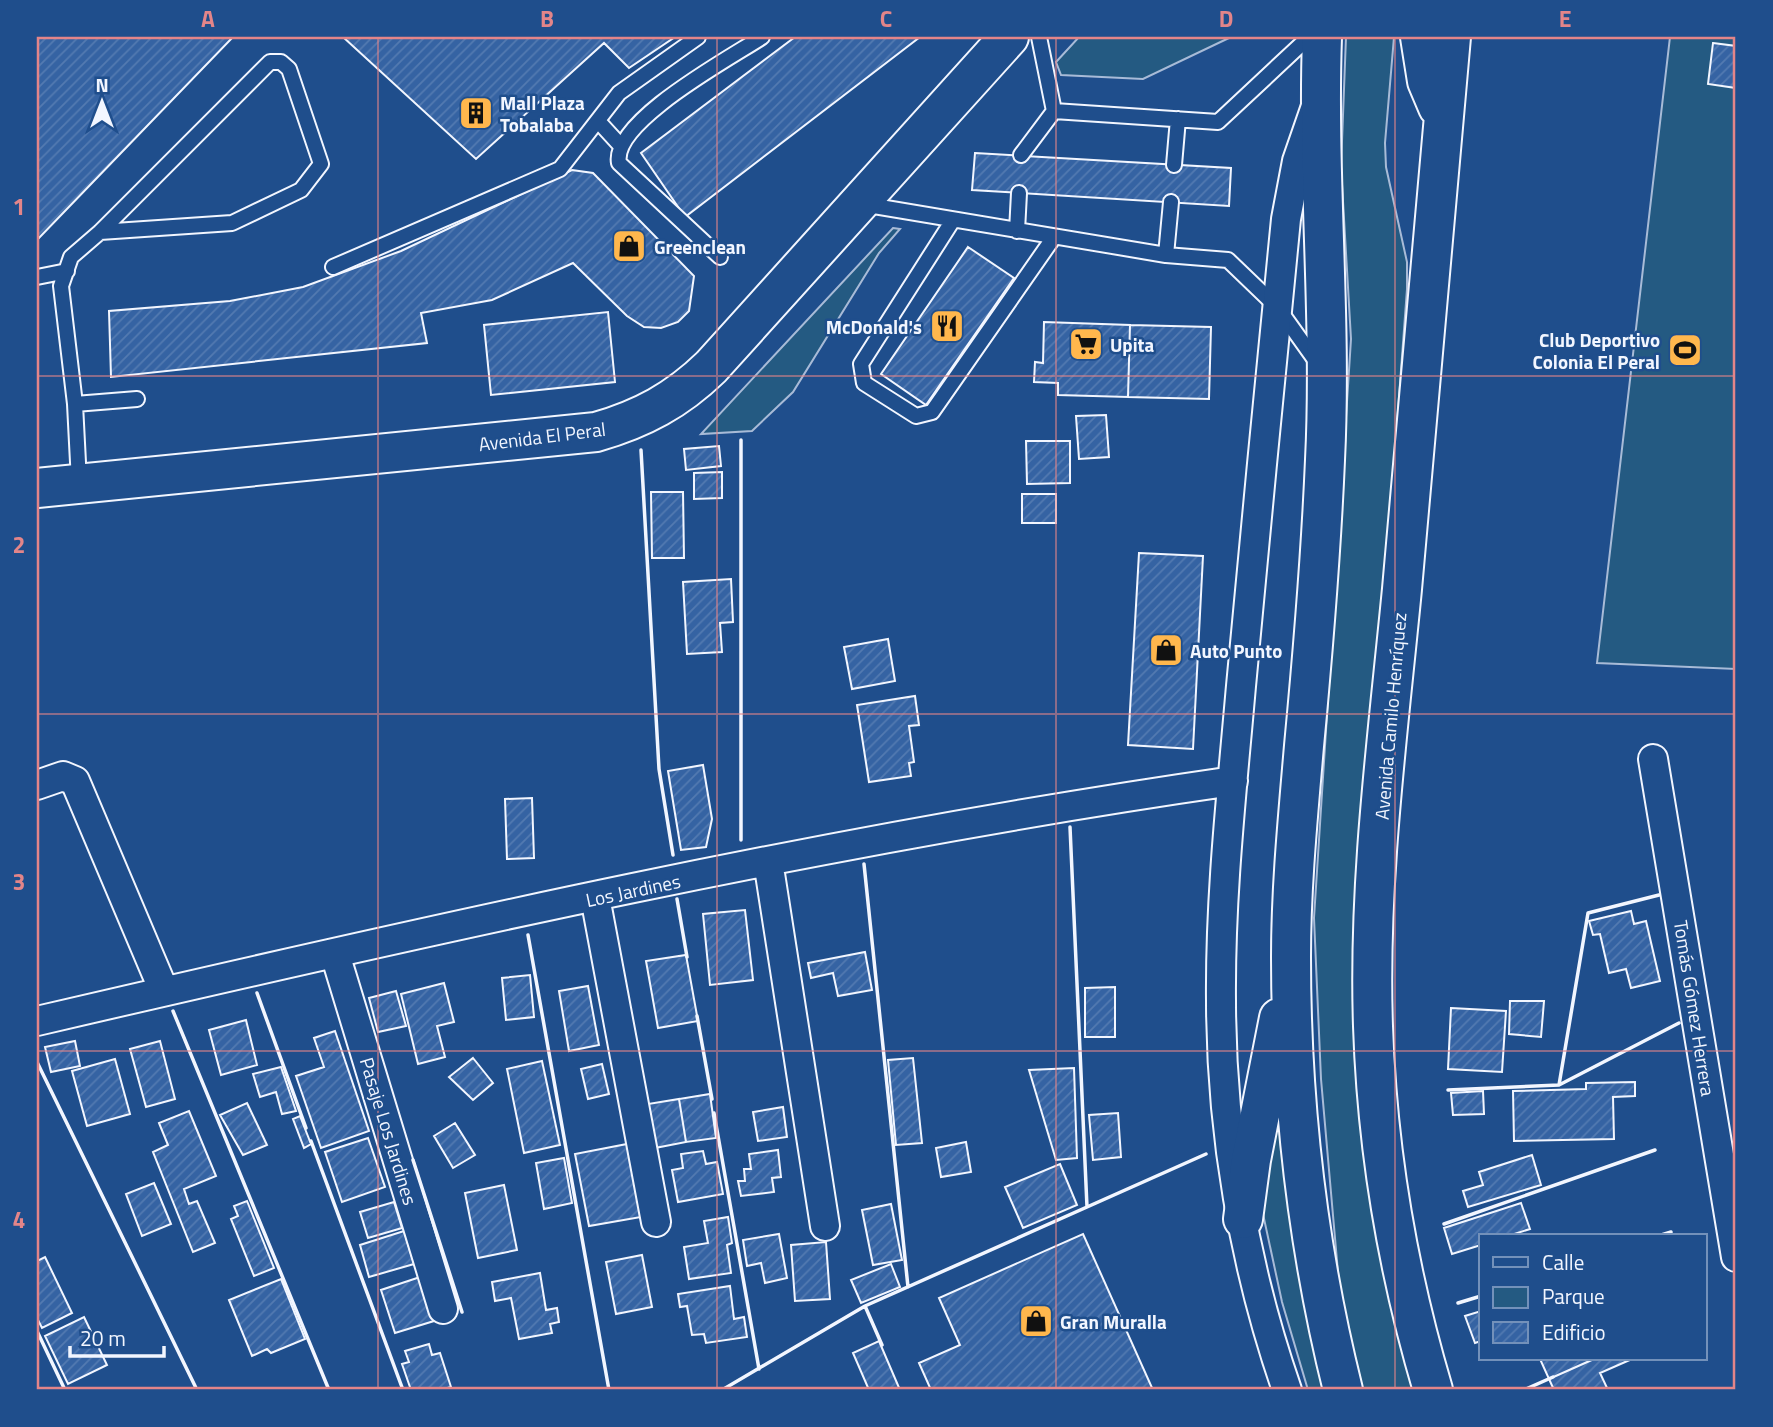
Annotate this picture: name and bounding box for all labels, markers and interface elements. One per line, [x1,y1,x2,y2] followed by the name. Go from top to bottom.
[201,1,215,36] text: A
[540,1,554,36] text: B
[880,1,892,36] text: C
[1219,1,1233,36] text: D
[1559,1,1571,36] text: E
[66,66,136,136] north arrow
[95,70,109,99] text: N
[500,88,585,139] place label: Mall Plaza Tobalaba
[457,94,495,132] building icon: Mall Plaza Tobalaba
[13,189,25,224] text: 1
[610,227,648,265] shop icon: Greenclean
[654,232,746,261] place label: Greenclean
[928,307,966,345] restaurant icon: McDonald's
[826,312,922,341] place label: McDonald's
[1067,325,1105,363] supermarket icon: Upita
[1533,325,1660,376] place label: Club Deportivo Colonia El Peral
[1110,330,1154,359] place label: Upita
[1666,331,1704,369] sports icon: Club Deportivo Colonia El Peral
[477,414,607,458] street label: Avenida El Peral
[13,527,25,562] text: 2
[1367,611,1413,821] street label: Avenida Camilo Henríquez
[1147,631,1185,669] shop icon: Auto Punto
[1190,636,1282,665] place label: Auto Punto
[13,864,25,899] text: 3
[583,866,683,914] street label: Los Jardines
[1667,918,1723,1099] street label: Tomás Gómez Herrera
[353,1053,425,1209] street label: Pasaje Los Jardines
[13,1202,25,1237] text: 4
[1479,1234,1706,1360] legend
[1542,1246,1584,1278] text: Calle
[1542,1280,1605,1312] text: Parque
[1017,1302,1055,1340] shop icon: Gran Muralla
[1060,1307,1167,1336] place label: Gran Muralla
[70,1315,164,1359] scale bar
[1542,1316,1606,1348] text: Edificio
[80,1322,126,1354] text: 20 m

